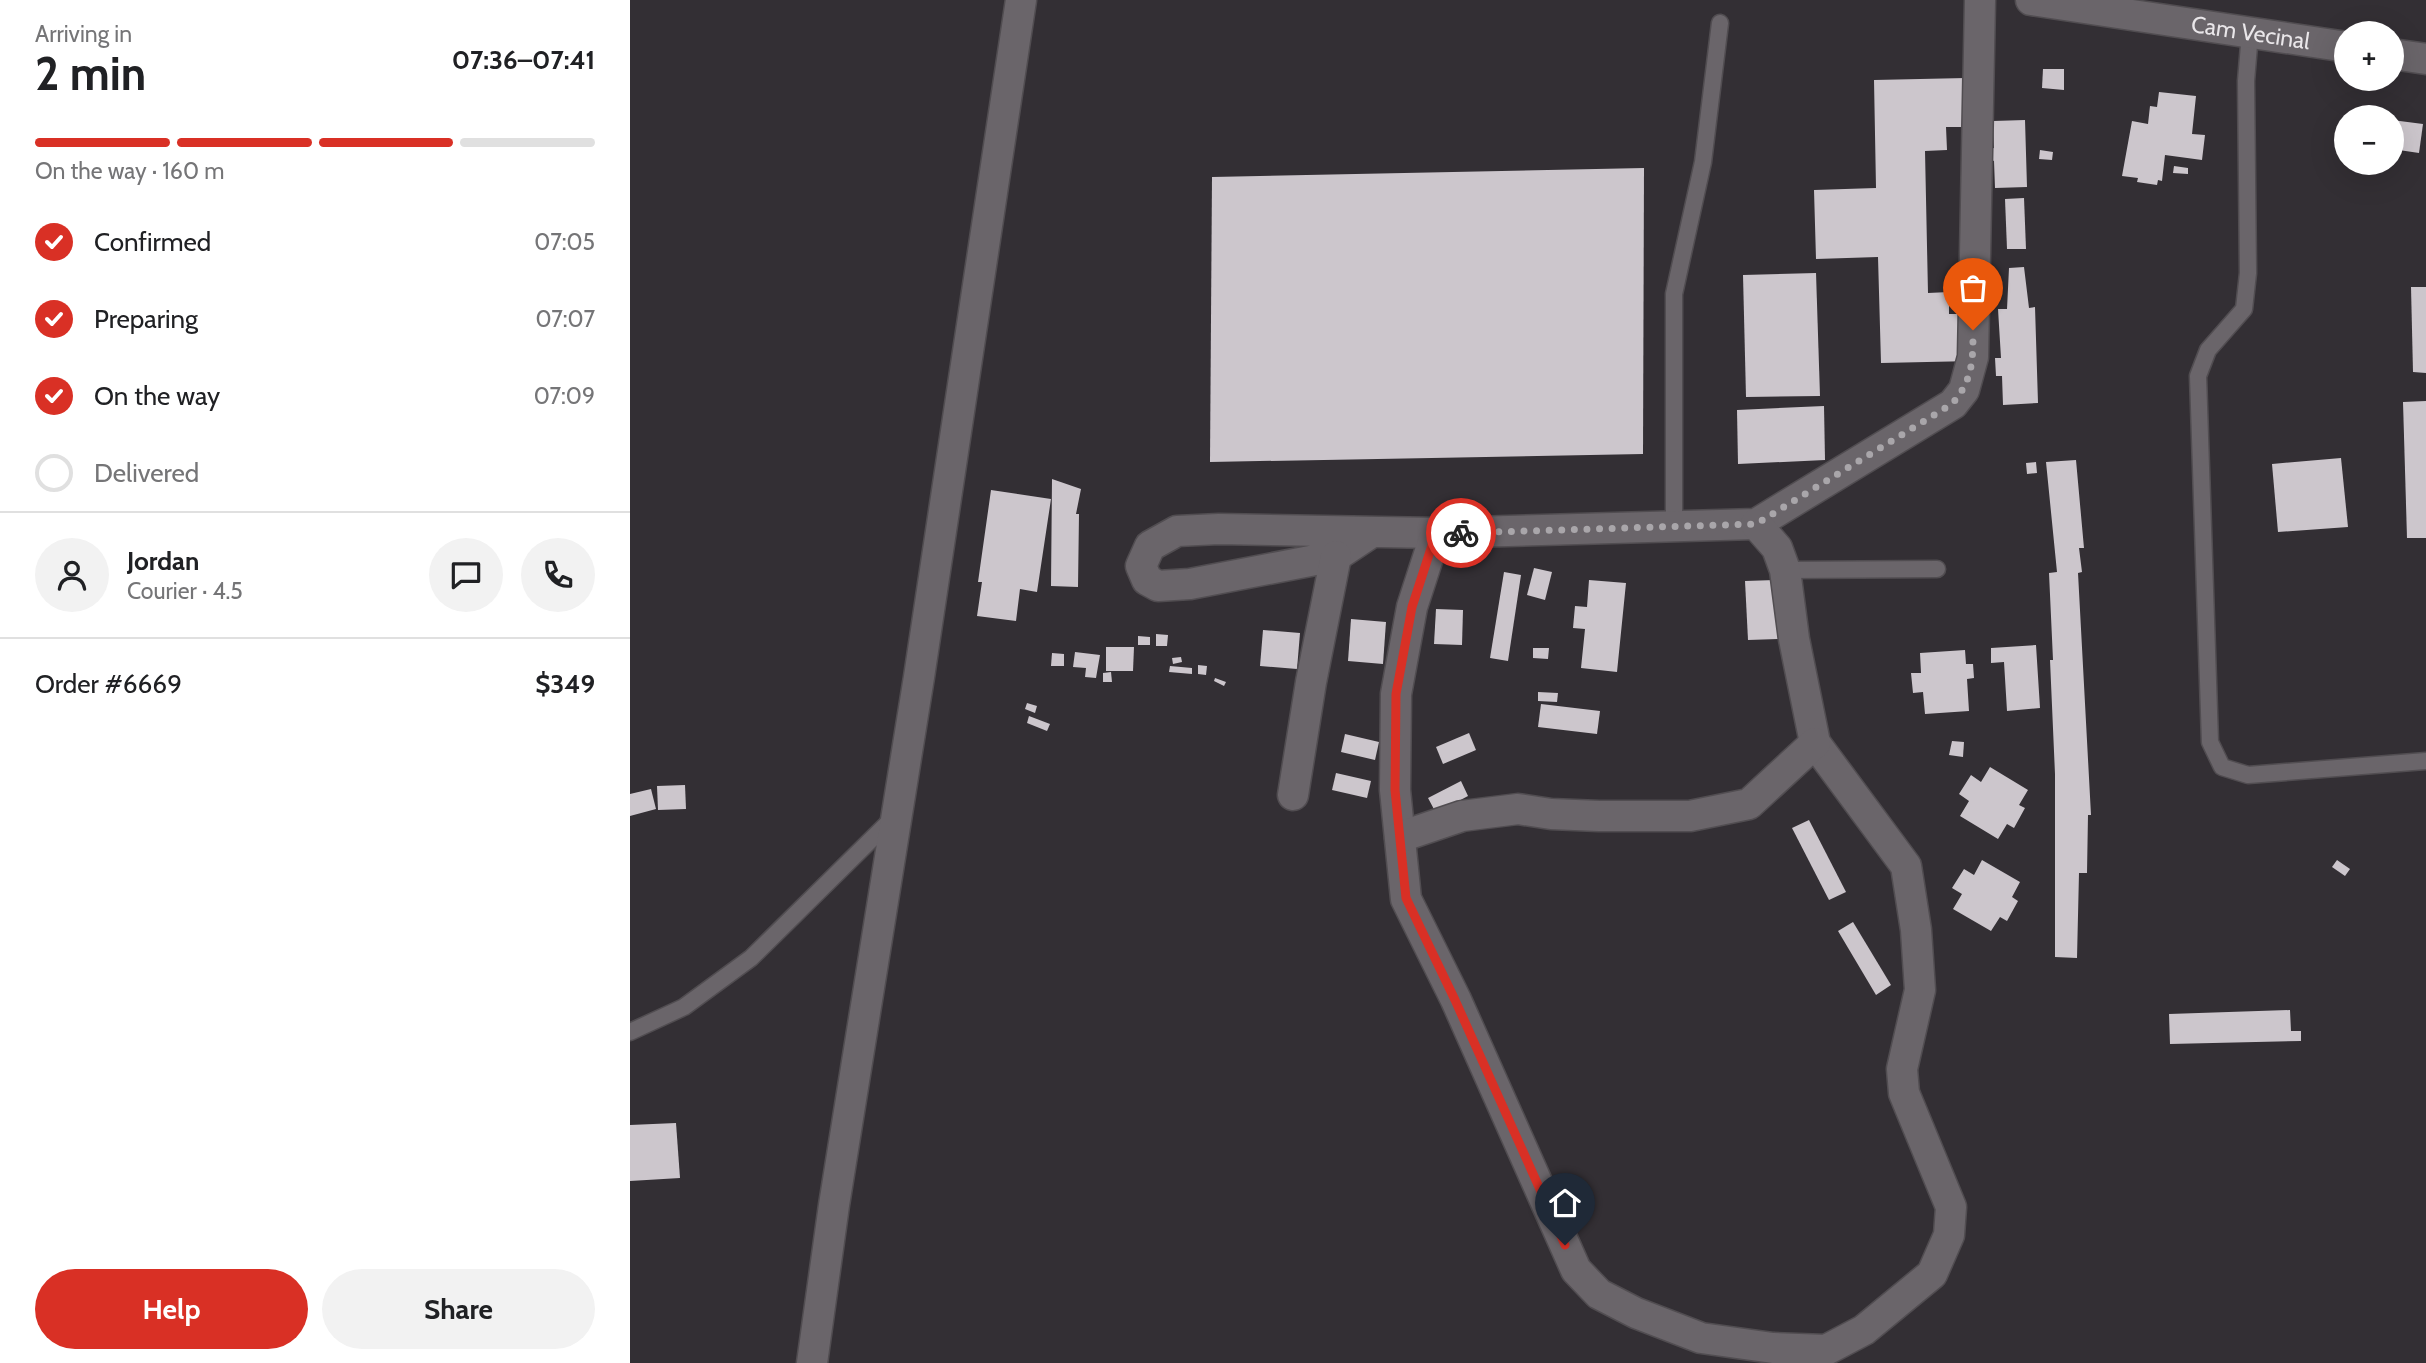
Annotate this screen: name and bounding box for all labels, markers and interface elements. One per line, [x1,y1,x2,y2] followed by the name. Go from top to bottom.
[2189,10,2312,55] street label: Cam Vecinal
[35,20,132,48] text: Arriving in
[2334,21,2404,175] map controls
[2334,21,2404,91] button: +
[452,44,595,76] text: 07:36–07:41
[35,46,146,102] text: 2 min
[2334,105,2404,175] button: −
[35,157,224,185] text: On the way · 160 m
[35,223,73,261] icon: check
[94,226,211,258] text: Confirmed
[534,228,595,256] text: 07:05
[1943,258,2003,330] pin
[1954,269,1992,307] icon: bag
[35,300,73,338] icon: check
[94,303,198,335] text: Preparing
[535,305,595,333] text: 07:07
[35,377,73,415] icon: check
[94,380,220,412] text: On the way
[534,382,595,410] text: 07:09
[94,457,199,489] text: Delivered
[1426,498,1496,568] courier
[1442,514,1480,552] icon: bike
[35,538,109,612] button: person
[429,538,503,612] button: chat
[521,538,595,612] button: phone
[127,545,199,577] text: Jordan
[127,577,243,605] text: Courier · 4.5
[35,668,182,700] text: Order #6669
[535,668,595,700] text: $349
[1535,1173,1595,1245] pin
[1546,1184,1584,1222] icon: home
[35,1269,308,1349] button: Help
[322,1269,595,1349] button: Share

